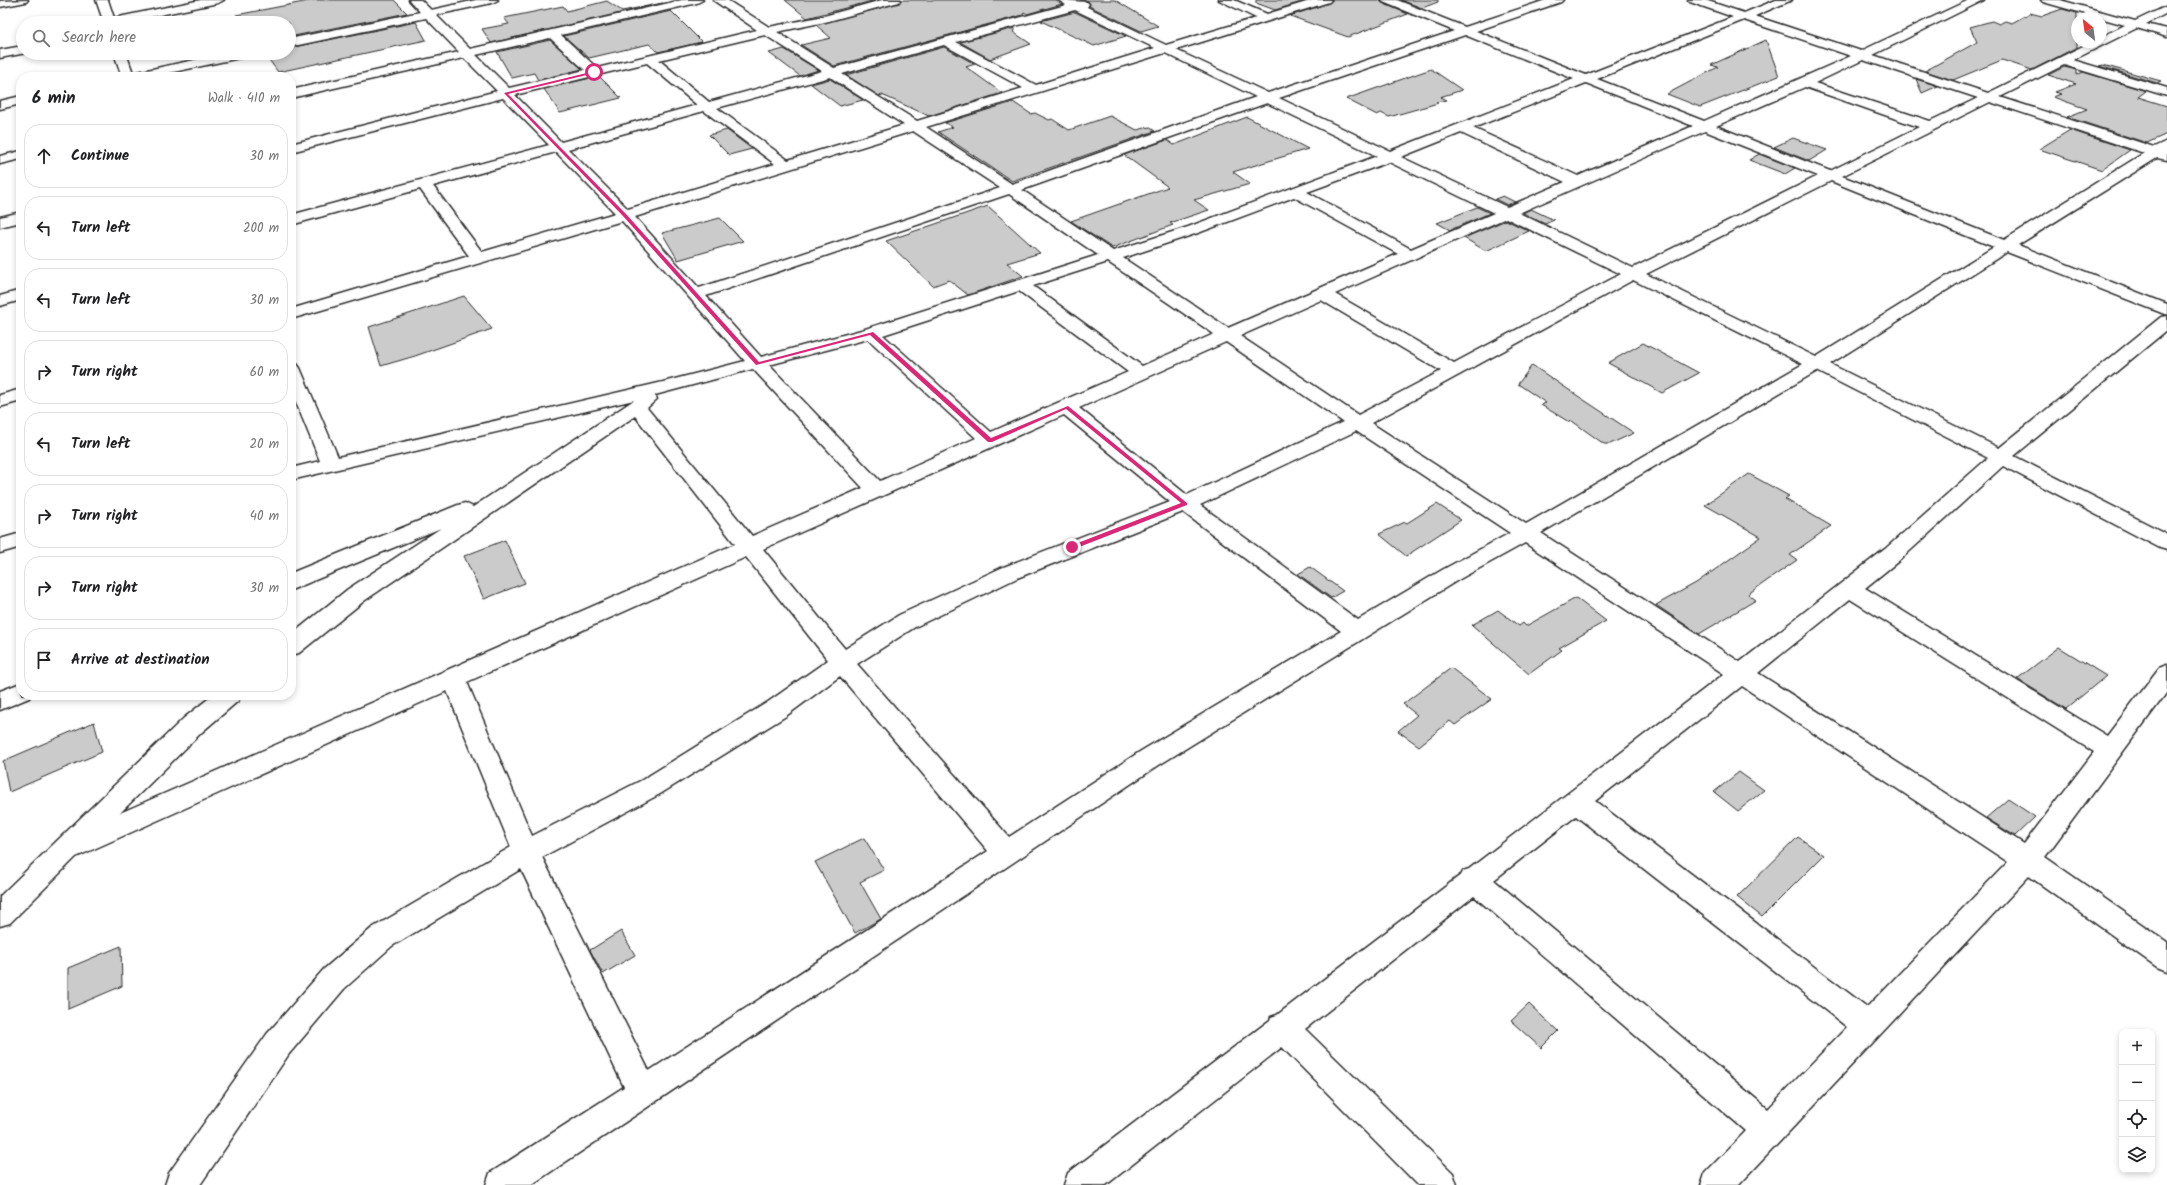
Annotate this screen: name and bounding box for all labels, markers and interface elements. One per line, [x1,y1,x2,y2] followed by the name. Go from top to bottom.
[2071,12,2107,48] north arrow
[16,16,296,60] search box
[62,26,136,50] text: Search here
[30,27,52,49] icon: search
[585,63,603,81] route start
[32,85,76,112] text: 6 min
[208,88,280,109] text: Walk · 410 m
[71,144,129,168] text: Continue
[33,145,55,167] icon: ahead
[250,146,279,167] text: 30 m
[71,216,131,240] text: Turn left
[33,217,55,239] icon: left
[243,218,279,239] text: 200 m
[71,288,131,312] text: Turn left
[33,289,55,311] icon: left
[250,290,279,311] text: 30 m
[71,360,138,384] text: Turn right
[33,361,55,383] icon: right
[250,362,279,383] text: 60 m
[71,432,131,456] text: Turn left
[33,433,55,455] icon: left
[249,434,279,455] text: 20 m
[71,504,138,528] text: Turn right
[33,505,55,527] icon: right
[250,506,279,527] text: 40 m
[1063,538,1081,556] route end
[71,576,138,600] text: Turn right
[33,577,55,599] icon: right
[250,578,279,599] text: 30 m
[71,648,210,672] text: Arrive at destination
[33,649,55,671] icon: arrive
[2119,1029,2155,1173] map controls
[2119,1029,2155,1065] button: +
[2119,1065,2155,1101] button: −
[2119,1101,2155,1137] button: locate
[2119,1137,2155,1173] button: layers

